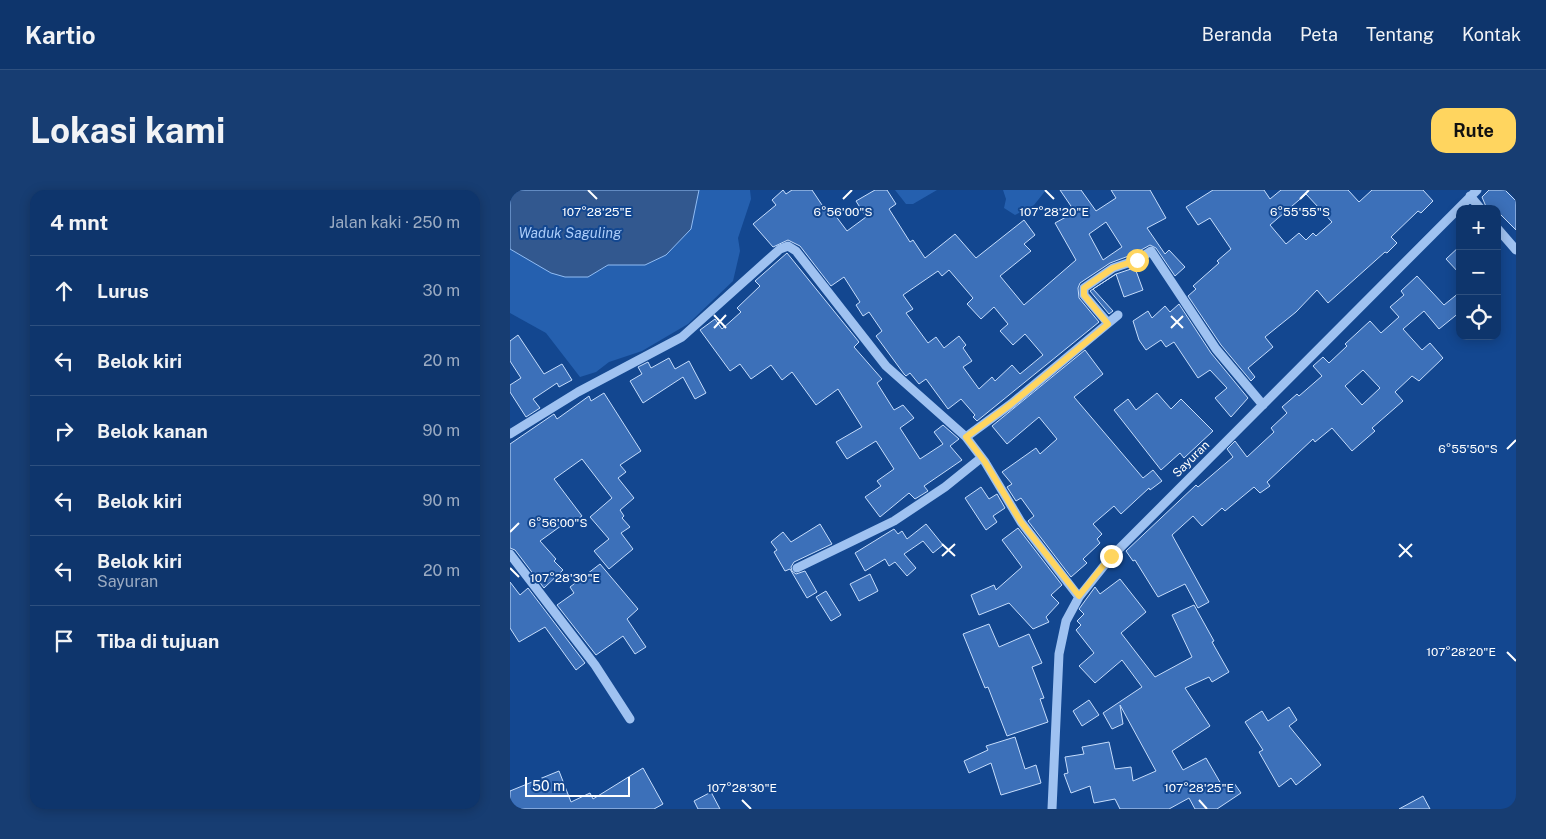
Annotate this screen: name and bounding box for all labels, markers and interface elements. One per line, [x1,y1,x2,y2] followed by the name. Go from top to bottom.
[25,21,96,49] text: Kartio
[1202,24,1272,45] text: Beranda
[1300,24,1338,45] text: Peta
[1366,24,1434,45] text: Tentang
[1462,24,1521,45] text: Kontak
[1431,108,1516,153] button: Rute
[30,110,225,151] text: Lokasi kami
[562,205,632,219] text: 107°28'25"E
[814,205,872,219] text: 6°56'00"S
[1019,205,1089,219] text: 107°28'20"E
[1270,205,1330,219] text: 6°55'55"S
[1456,205,1501,340] map controls
[1456,205,1501,250] button: +
[50,210,108,235] text: 4 mnt
[329,213,460,232] text: Jalan kaki · 250 m
[519,225,622,241] water label: Waduk Saguling
[1126,249,1149,272] route start
[1456,250,1501,295] button: −
[50,277,78,305] icon: ahead
[97,280,149,302] text: Lurus
[423,281,460,300] text: 30 m
[1456,295,1501,340] button: locate
[50,347,78,375] icon: left
[97,350,182,372] text: Belok kiri
[423,351,460,370] text: 20 m
[50,417,78,445] icon: right
[97,420,208,442] text: Belok kanan
[423,421,460,440] text: 90 m
[1170,438,1212,480] street label: Sayuran
[1438,442,1498,456] text: 6°55'50"S
[50,487,78,515] icon: left
[97,490,182,512] text: Belok kiri
[423,491,460,510] text: 90 m
[529,516,587,530] text: 6°56'00"S
[1100,545,1123,568] route end
[97,550,182,572] text: Belok kiri
[50,557,78,585] icon: left
[423,561,460,580] text: 20 m
[530,571,600,585] text: 107°28'30"E
[97,572,158,591] text: Sayuran
[50,627,78,655] icon: arrive
[97,630,219,652] text: Tiba di tujuan
[1426,645,1496,659] text: 107°28'20"E
[525,774,630,797] scale bar
[532,778,565,794] text: 50 m
[707,781,777,795] text: 107°28'30"E
[1164,781,1234,795] text: 107°28'25"E

